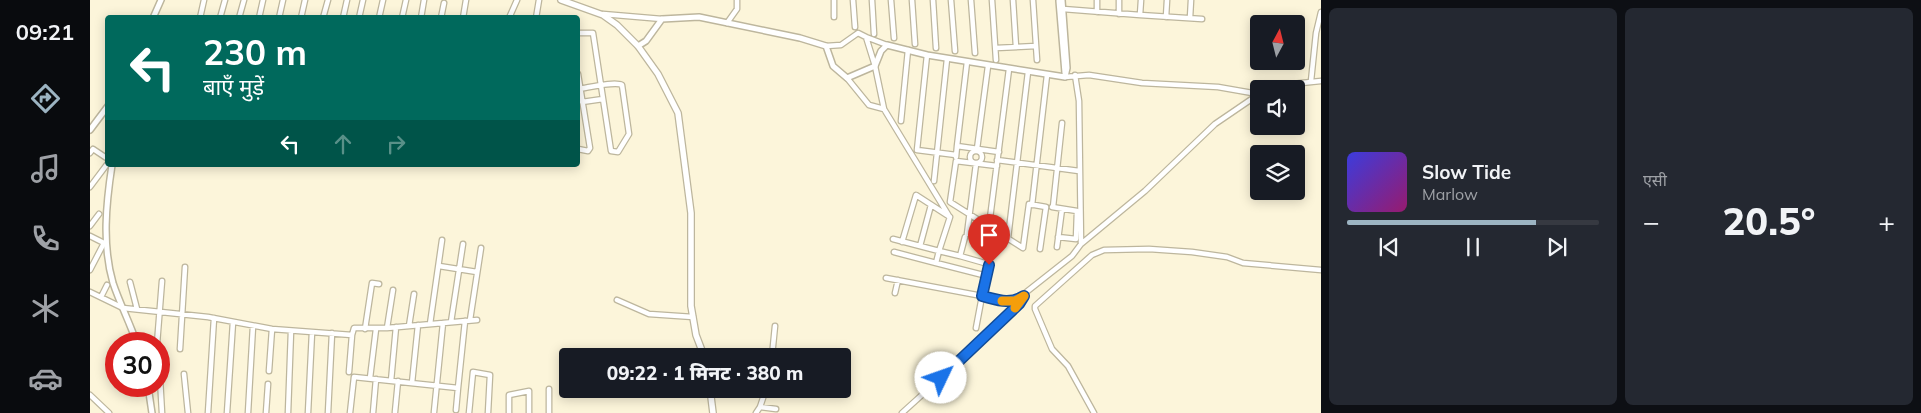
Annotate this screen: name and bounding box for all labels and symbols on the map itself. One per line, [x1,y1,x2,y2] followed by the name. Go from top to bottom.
[1250,15,1305,70] north arrow
[968,214,1010,265] pin
[105,332,170,397] speed limit sign: 30
[914,351,966,403] position arrow

